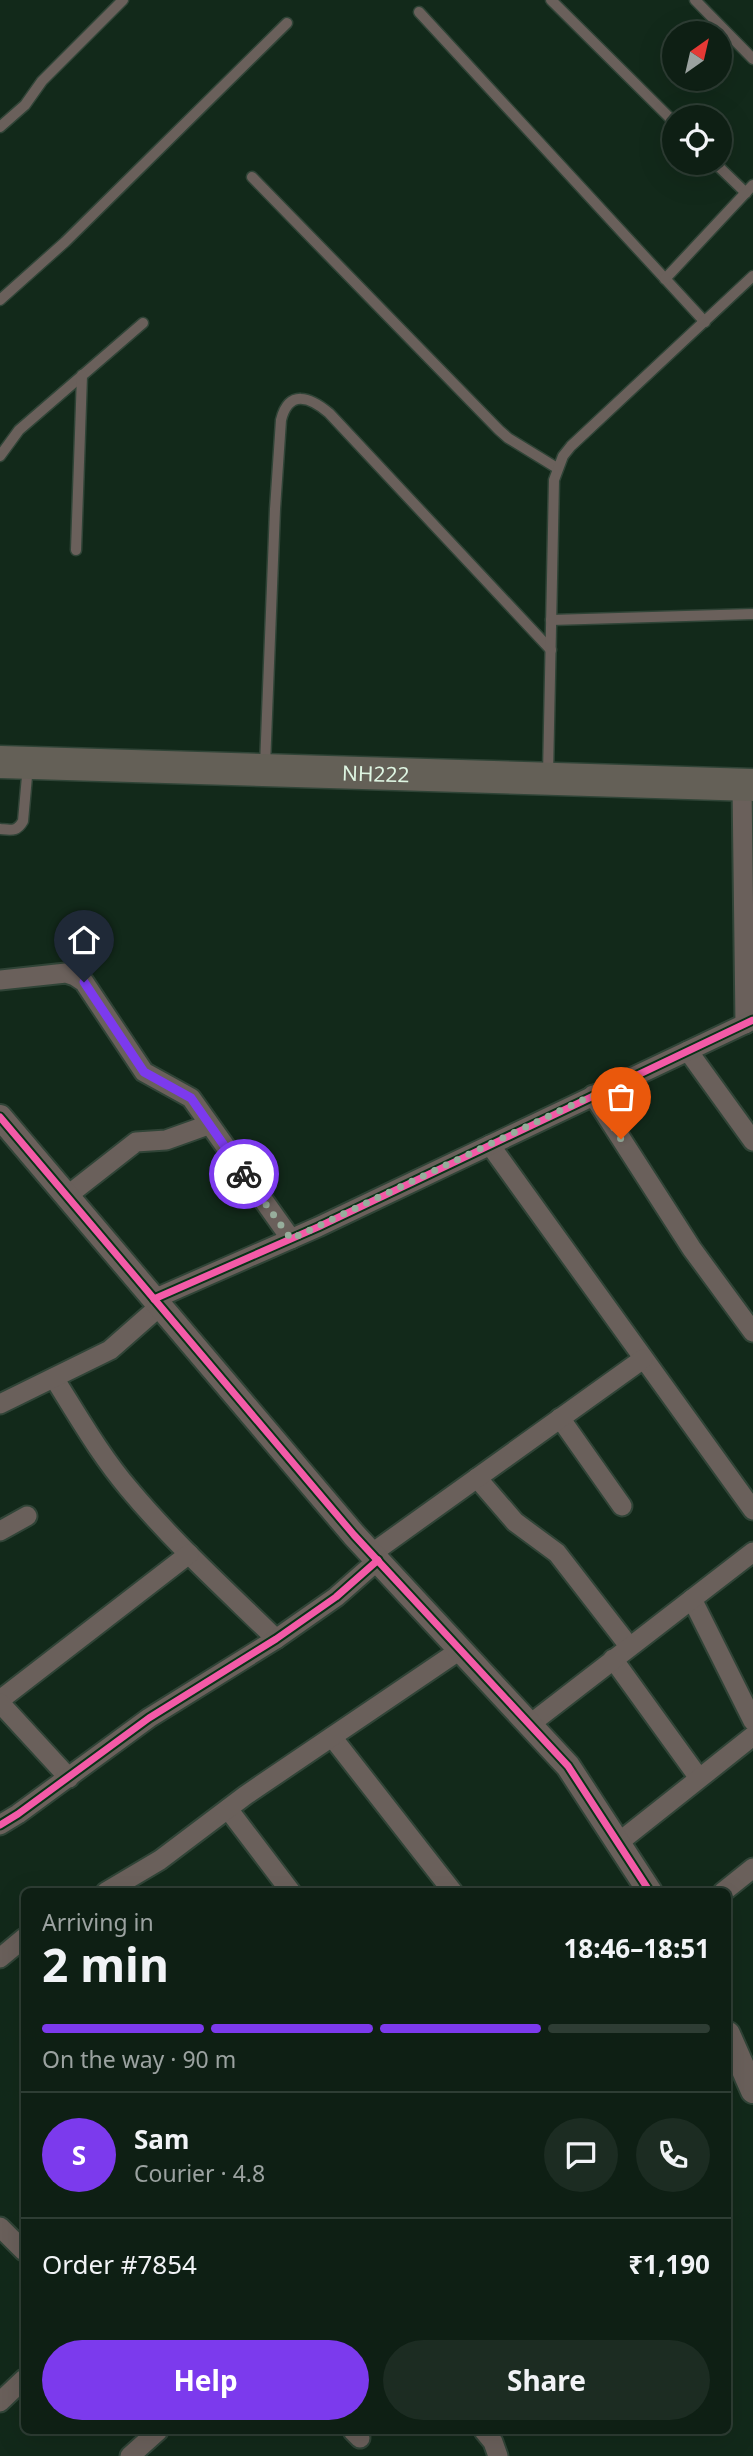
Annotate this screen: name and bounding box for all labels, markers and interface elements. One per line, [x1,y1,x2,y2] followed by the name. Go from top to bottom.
[662,21,732,91] north arrow
[662,21,732,175] map controls
[662,105,732,175] button: locate
[342,758,410,789] street label: NH222
[54,910,114,982] pin
[65,921,103,959] icon: home
[591,1067,651,1139] pin
[602,1078,640,1116] icon: bag
[209,1139,279,1209] courier
[225,1155,263,1193] icon: bike
[42,1906,154,1938] text: Arriving in
[563,1930,710,1966] text: 18:46–18:51
[42,1933,169,1995] text: 2 min
[42,2043,236,2075] text: On the way · 90 m
[544,2118,618,2192] button: chat
[636,2118,710,2192] button: phone
[134,2121,189,2157] text: Sam
[72,2137,86,2173] text: S
[134,2157,265,2189] text: Courier · 4.8
[42,2246,197,2282] text: Order #7854
[628,2246,710,2282] text: ₹1,190
[42,2340,369,2420] button: Help
[383,2340,710,2420] button: Share

